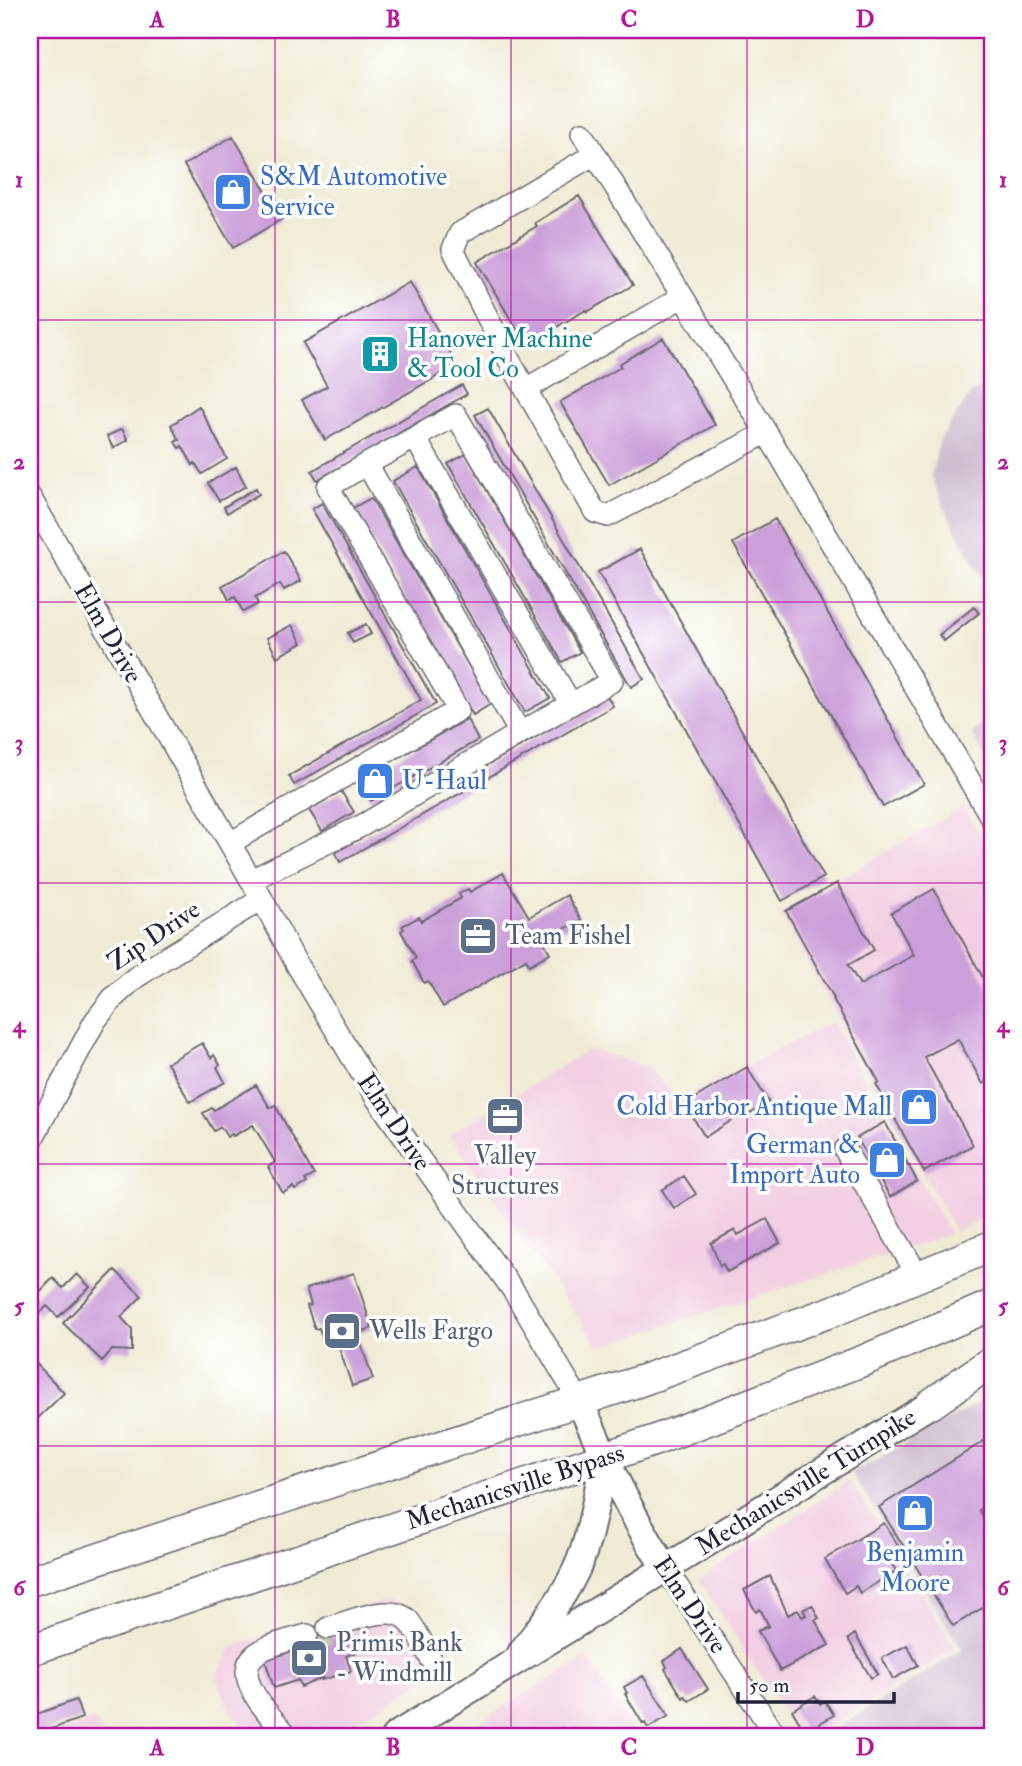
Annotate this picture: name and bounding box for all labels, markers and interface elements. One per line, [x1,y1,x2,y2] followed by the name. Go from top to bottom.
[149,5,165,34] text: A
[385,5,401,34] text: B
[621,5,637,34] text: C
[856,5,874,34] text: D
[260,161,447,223] place label: S&M Automotive Service
[15,165,23,194] text: 1
[999,165,1007,194] text: 1
[212,171,254,213] shop icon: S&M Automotive Service
[407,323,593,385] place label: Hanover Machine & Tool Co
[359,333,401,375] building icon: Hanover Machine & Tool Co
[13,447,25,476] text: 2
[997,447,1009,476] text: 2
[66,577,150,689] street label: Elm Drive
[15,728,23,757] text: 3
[999,728,1007,757] text: 3
[354,760,396,802] shop icon: U-Haul
[402,765,487,797] place label: U-Haul
[102,893,207,979] street label: Zip Drive
[457,915,499,957] office icon: Team Fishel
[505,920,632,952] place label: Team Fishel
[12,1010,27,1039] text: 4
[996,1010,1011,1039] text: 4
[350,1067,438,1177] street label: Elm Drive
[898,1086,940,1128] shop icon: Cold Harbor Antique Mall
[616,1091,892,1123] place label: Cold Harbor Antique Mall
[484,1095,526,1137] office icon: Valley Structures
[730,1129,860,1192] place label: German & Import Auto
[866,1139,908,1181] shop icon: German & Import Auto
[451,1140,559,1202] place label: Valley Structures
[14,1291,25,1320] text: 5
[998,1291,1009,1320] text: 5
[321,1310,363,1352] bank icon: Wells Fargo
[368,1315,493,1347] place label: Wells Fargo
[690,1401,923,1564] street label: Mechanicsville Turnpike
[402,1437,629,1538] street label: Mechanicsville Bypass
[894,1492,936,1534] shop icon: Benjamin Moore
[866,1537,964,1599] place label: Benjamin Moore
[646,1550,734,1660] street label: Elm Drive
[13,1573,27,1602] text: 6
[997,1573,1011,1602] text: 6
[336,1627,463,1689] place label: Primis Bank - Windmill
[288,1637,330,1679] bank icon: Primis Bank - Windmill
[738,1661,894,1705] scale bar
[749,1672,790,1699] text: 50 m
[149,1733,165,1762] text: A
[385,1733,401,1762] text: B
[621,1733,637,1762] text: C
[856,1733,874,1762] text: D

